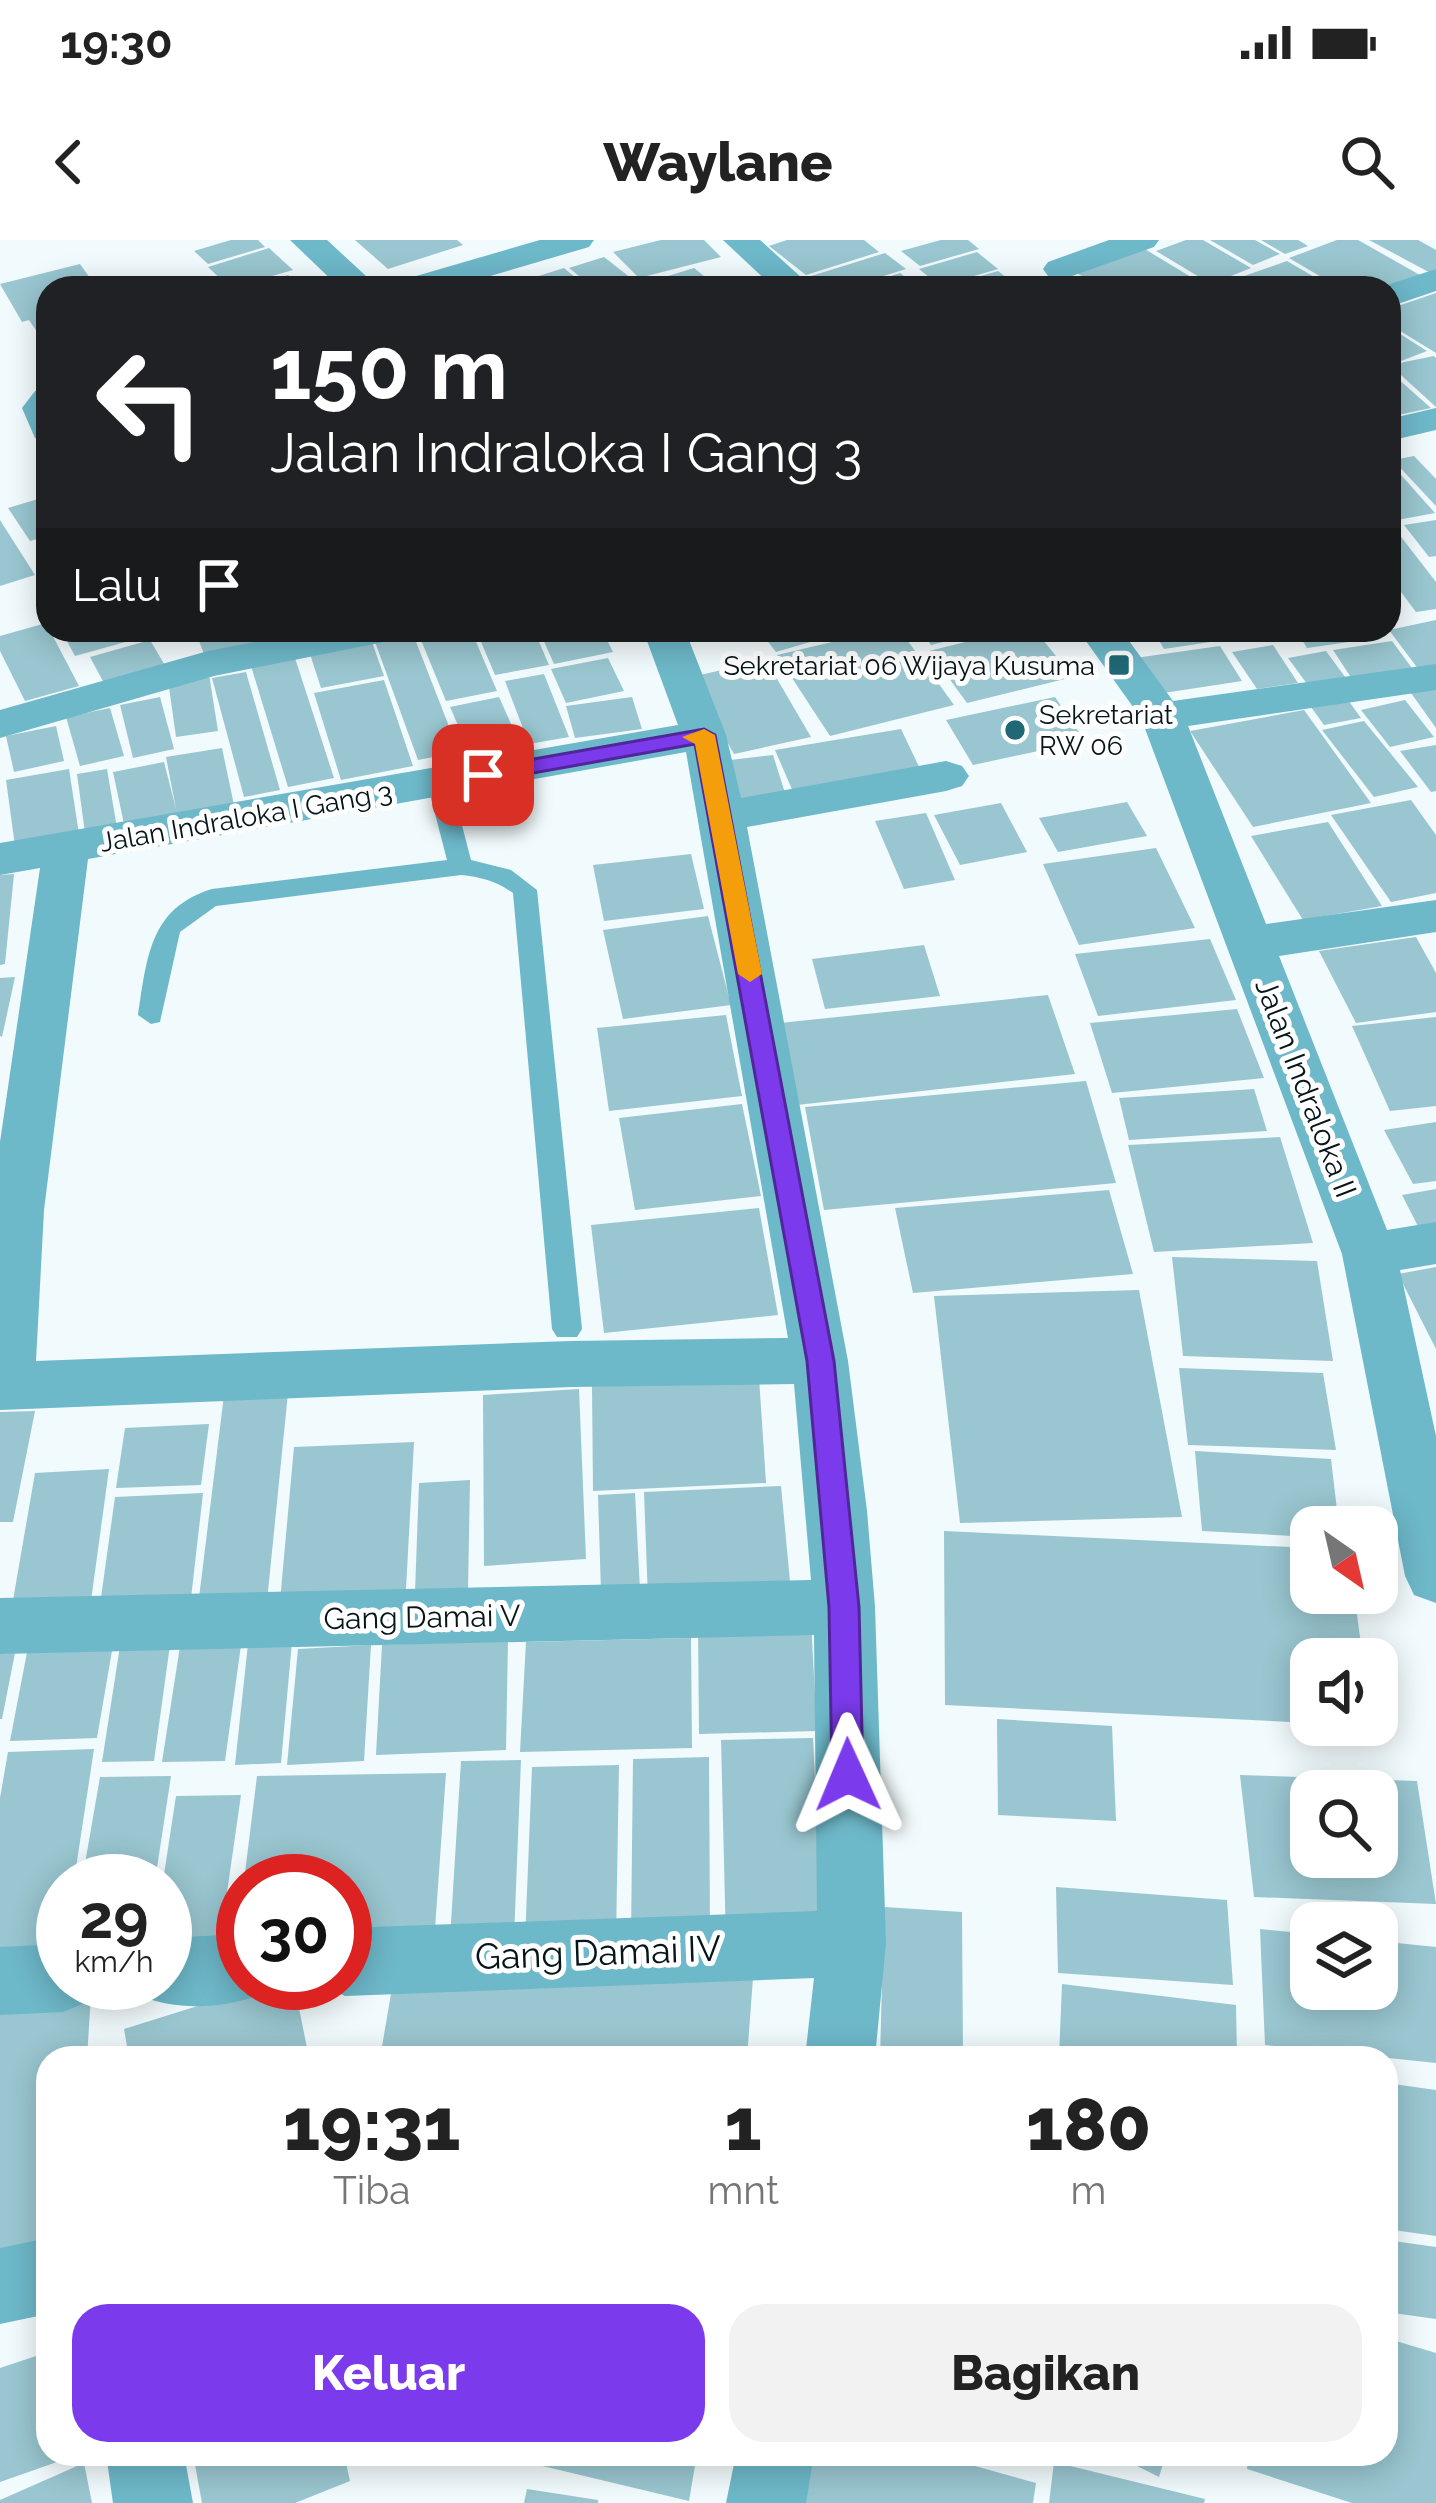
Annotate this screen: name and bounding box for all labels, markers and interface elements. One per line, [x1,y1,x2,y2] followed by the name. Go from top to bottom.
[60,16,173,69] text: 19:30
[36,129,102,195] icon: back
[1334,129,1400,195] icon: search
[603,130,833,194] text: Waylane
[270,320,508,419] text: 150 m
[72,324,228,480] icon: left
[270,421,862,485] text: Jalan Indraloka I Gang 3
[186,552,252,618] icon: arrive
[72,559,162,612] text: Lalu
[723,650,1095,681] place label: Sekretariat 06 Wijaya Kusuma
[1106,652,1132,678] marker: Sekretariat 06 Wijaya Kusuma
[1039,699,1173,761] place label: Sekretariat RW 06
[1002,717,1028,743] marker: Sekretariat RW 06
[432,724,534,826] pin
[450,742,516,808] icon: arrive
[97,776,395,858] street label: Jalan Indraloka I Gang 3
[1248,974,1364,1202] street label: Jalan Indraloka II
[1290,1506,1398,1614] north arrow
[1290,1506,1398,2010] map controls
[323,1598,521,1636] street label: Gang Damai V
[1290,1638,1398,1746] button: sound
[785,1712,911,1838] position arrow
[1290,1770,1398,1878] button: search
[216,1854,372,2010] speed limit sign: 30
[79,1882,149,1952] text: 29
[1290,1902,1398,2010] button: layers
[474,1927,722,1977] street label: Gang Damai IV
[74,1944,154,1979] text: km/h
[283,2082,461,2167] text: 19:31
[725,2082,762,2167] text: 1
[1026,2082,1151,2167] text: 180
[333,2167,411,2213] text: Tiba
[708,2167,779,2213] text: mnt
[1071,2167,1106,2213] text: m
[72,2304,705,2442] button: Keluar
[729,2304,1362,2442] button: Bagikan

